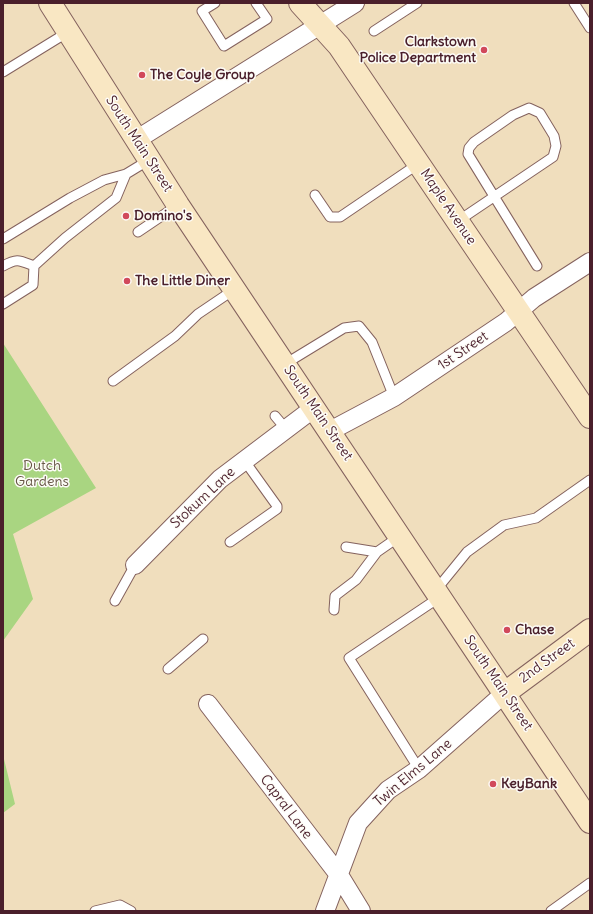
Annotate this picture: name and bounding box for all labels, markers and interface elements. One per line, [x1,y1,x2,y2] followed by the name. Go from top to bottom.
[360,34,476,66] place label: Clarkstown Police Department
[479,45,489,55] marker: Clarkstown Police Department
[150,67,255,83] place label: The Coyle Group
[137,70,147,80] marker: The Coyle Group
[102,93,176,195] street label: South Main Street
[416,166,480,248] street label: Maple Avenue
[134,208,192,224] place label: Domino's
[121,211,131,221] marker: Domino's
[135,273,230,289] place label: The Little Diner
[122,276,132,286] marker: The Little Diner
[435,328,491,374] street label: 1st Street
[280,362,356,464] street label: South Main Street
[15,458,69,490] park label: Dutch Gardens
[167,464,239,532] street label: Stokum Lane
[515,622,554,638] place label: Chase
[502,625,512,635] marker: Chase
[460,632,536,734] street label: South Main Street
[516,635,578,687] street label: 2nd Street
[371,736,455,810] street label: Twin Elms Lane
[256,771,316,843] street label: Capral Lane
[501,776,557,792] place label: KeyBank
[488,779,498,789] marker: KeyBank

